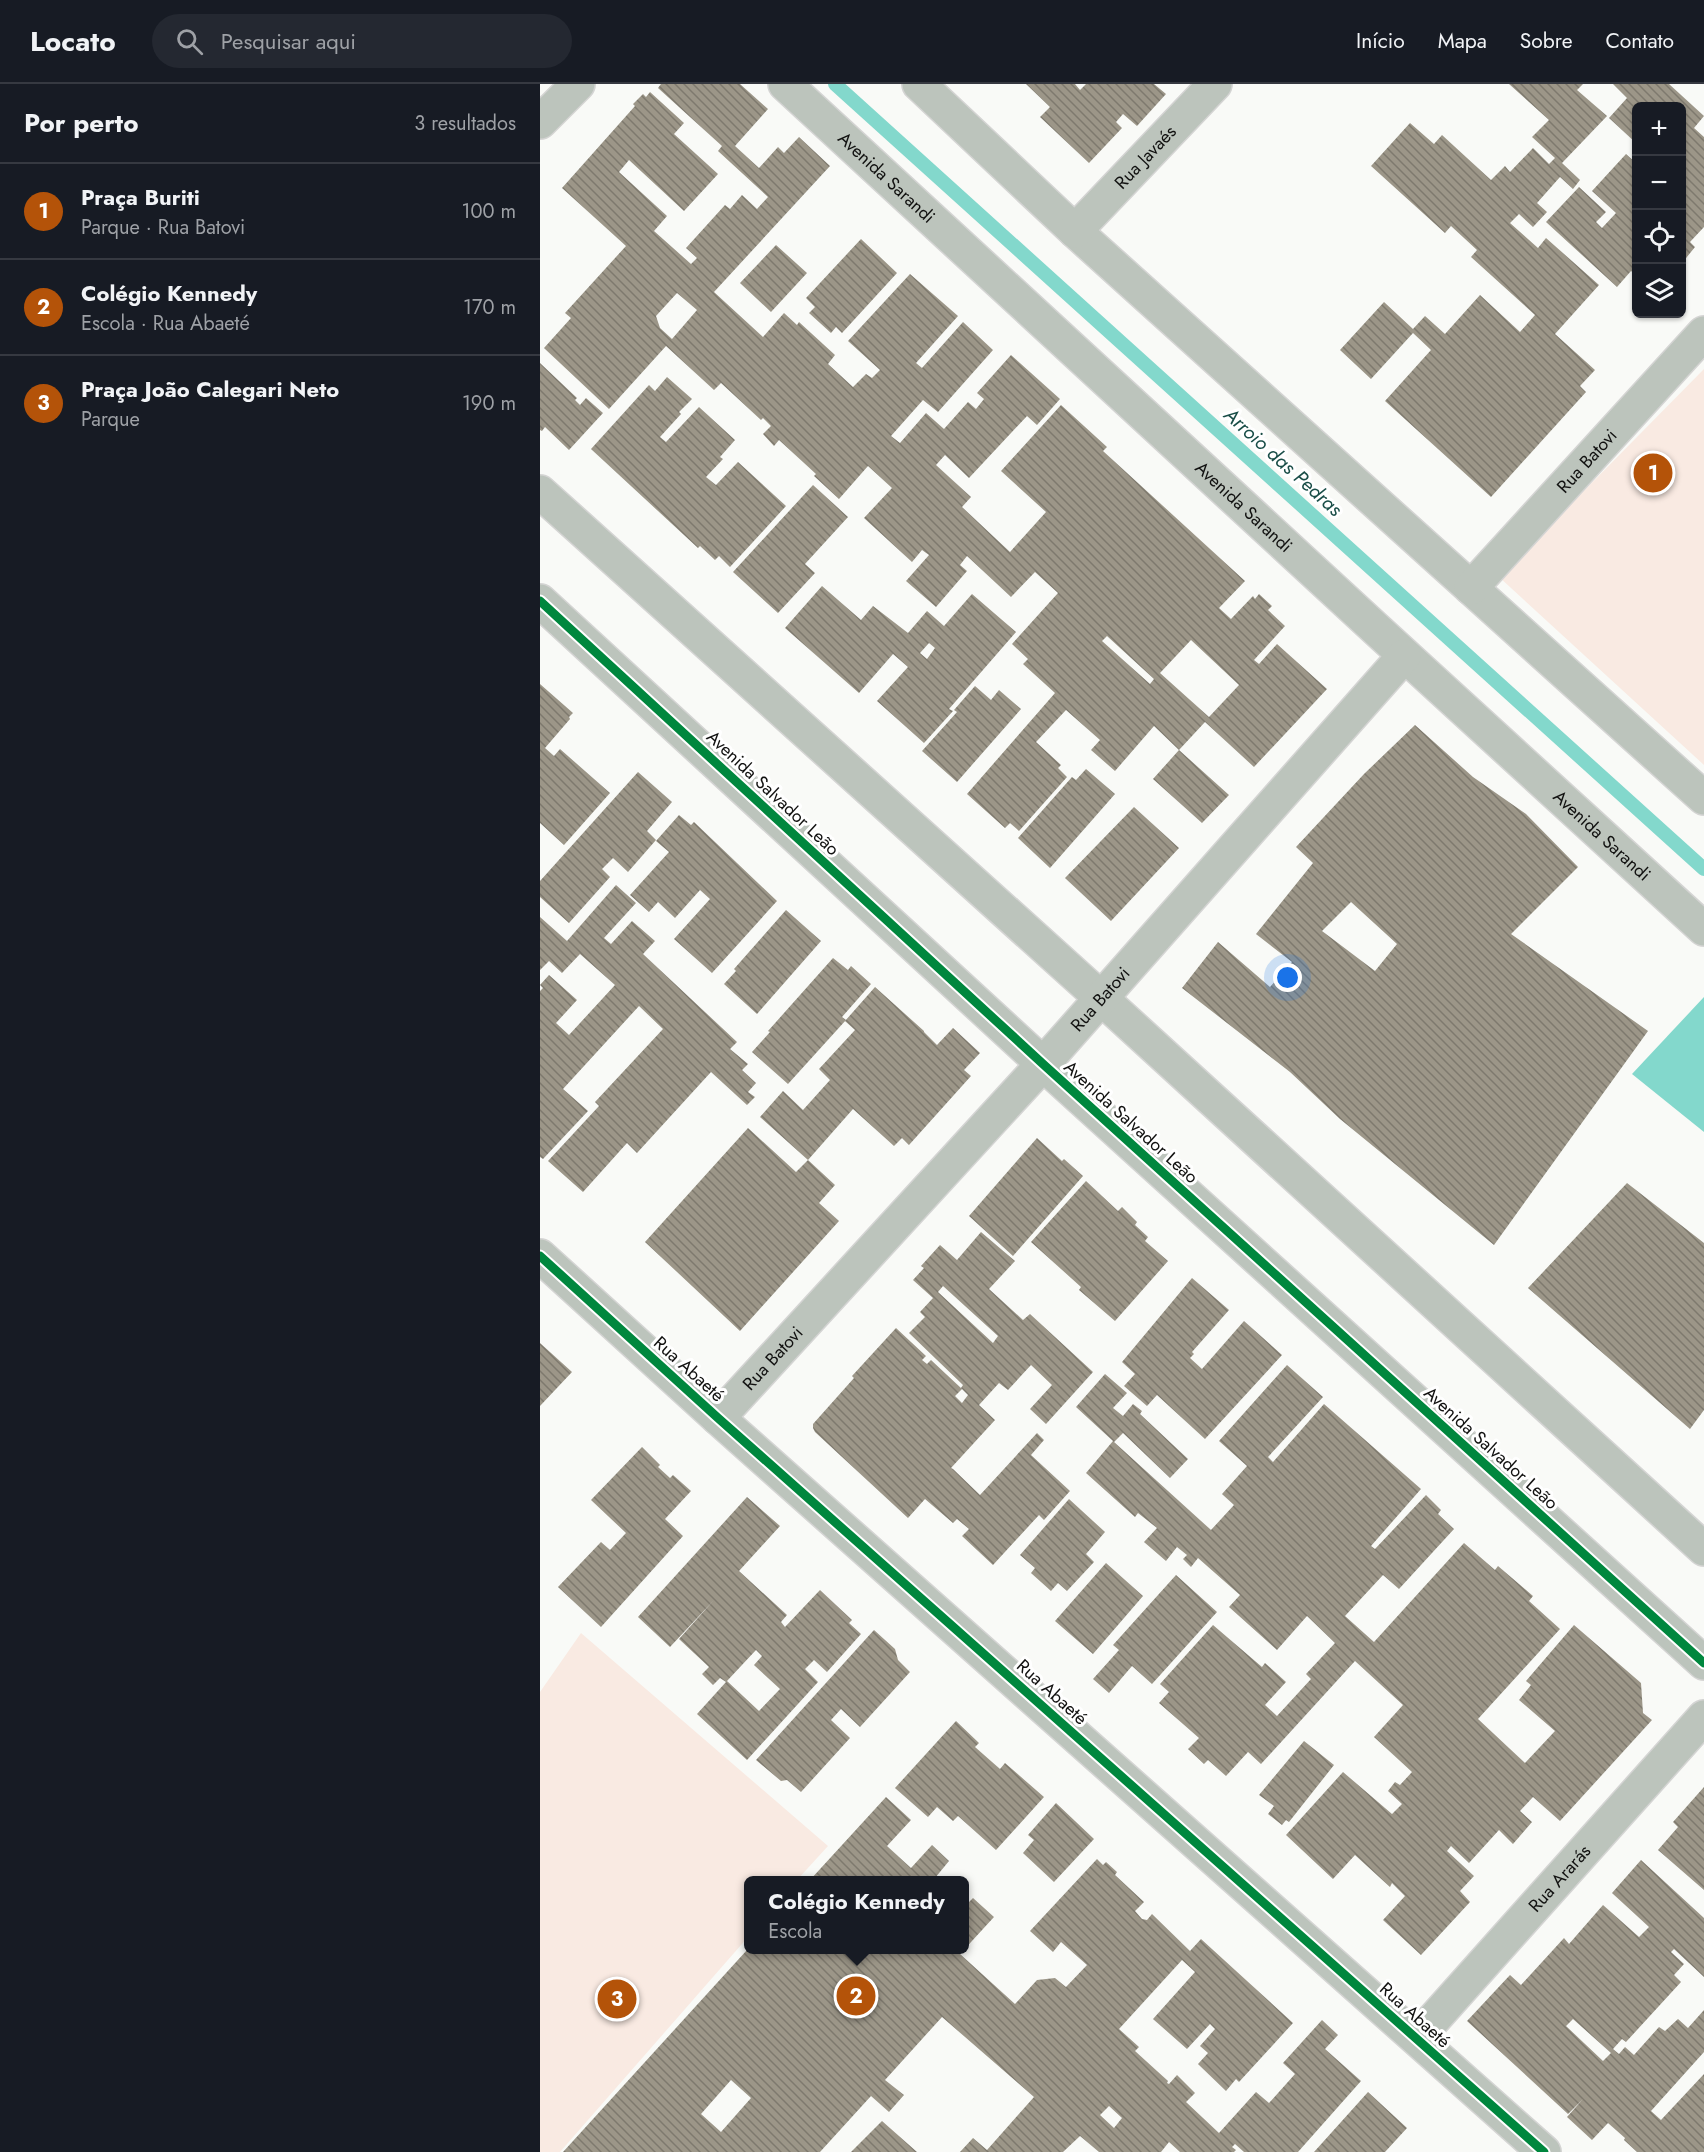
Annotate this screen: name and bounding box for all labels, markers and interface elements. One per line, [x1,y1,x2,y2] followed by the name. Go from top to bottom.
[152,14,572,68] search box
[30,21,116,62] text: Locato
[173,25,206,58] icon: search
[221,25,356,57] text: Pesquisar aqui
[1356,26,1405,56] text: Início
[1438,26,1487,56] text: Mapa
[1520,26,1572,56] text: Sobre
[1605,26,1674,56] text: Contato
[1632,102,1686,318] map controls
[1632,102,1686,156] button: +
[24,104,138,142] text: Por perto
[414,109,516,138] text: 3 resultados
[1108,119,1182,195] street label: Rua Javaés
[832,126,941,229] street label: Avenida Sarandi
[1632,156,1686,210] button: −
[81,181,200,213] text: Praça Buriti
[38,197,49,226] text: 1
[461,197,516,226] text: 100 m
[1632,210,1686,264] button: locate
[81,213,245,242] text: Parque · Rua Batovi
[1632,264,1686,318] button: layers
[81,277,257,309] text: Colégio Kennedy
[37,293,50,322] text: 2
[463,293,516,322] text: 170 m
[81,309,250,338] text: Escola · Rua Abaeté
[81,373,339,405] text: Praça João Calegari Neto
[37,389,50,418] text: 3
[462,389,516,418] text: 190 m
[1217,400,1349,523] water label: Arroio das Pedras
[81,405,140,434] text: Parque
[1551,423,1623,499] street label: Rua Batovi
[1634,450,1672,496] pin: 1
[1189,455,1298,559] street label: Avenida Sarandi
[701,724,845,862] street label: Avenida Salvador Leão
[1547,784,1656,887] street label: Avenida Sarandi
[1064,961,1136,1037] street label: Rua Batovi
[1273,963,1302,992] your location
[1058,1054,1204,1190] street label: Avenida Salvador Leão
[737,1321,809,1396] street label: Rua Batovi
[648,1330,730,1408] street label: Rua Abaeté
[1418,1380,1564,1516] street label: Avenida Salvador Leão
[1011,1653,1093,1731] street label: Rua Abaeté
[1522,1839,1597,1918] street label: Rua Ararás
[744,1876,969,1954] popup
[768,1885,945,1917] text: Colégio Kennedy
[768,1917,822,1946] text: Escola
[836,1974,876,2018] pin: 2
[598,1976,637,2022] pin: 3
[1374,1976,1456,2054] street label: Rua Abaeté

